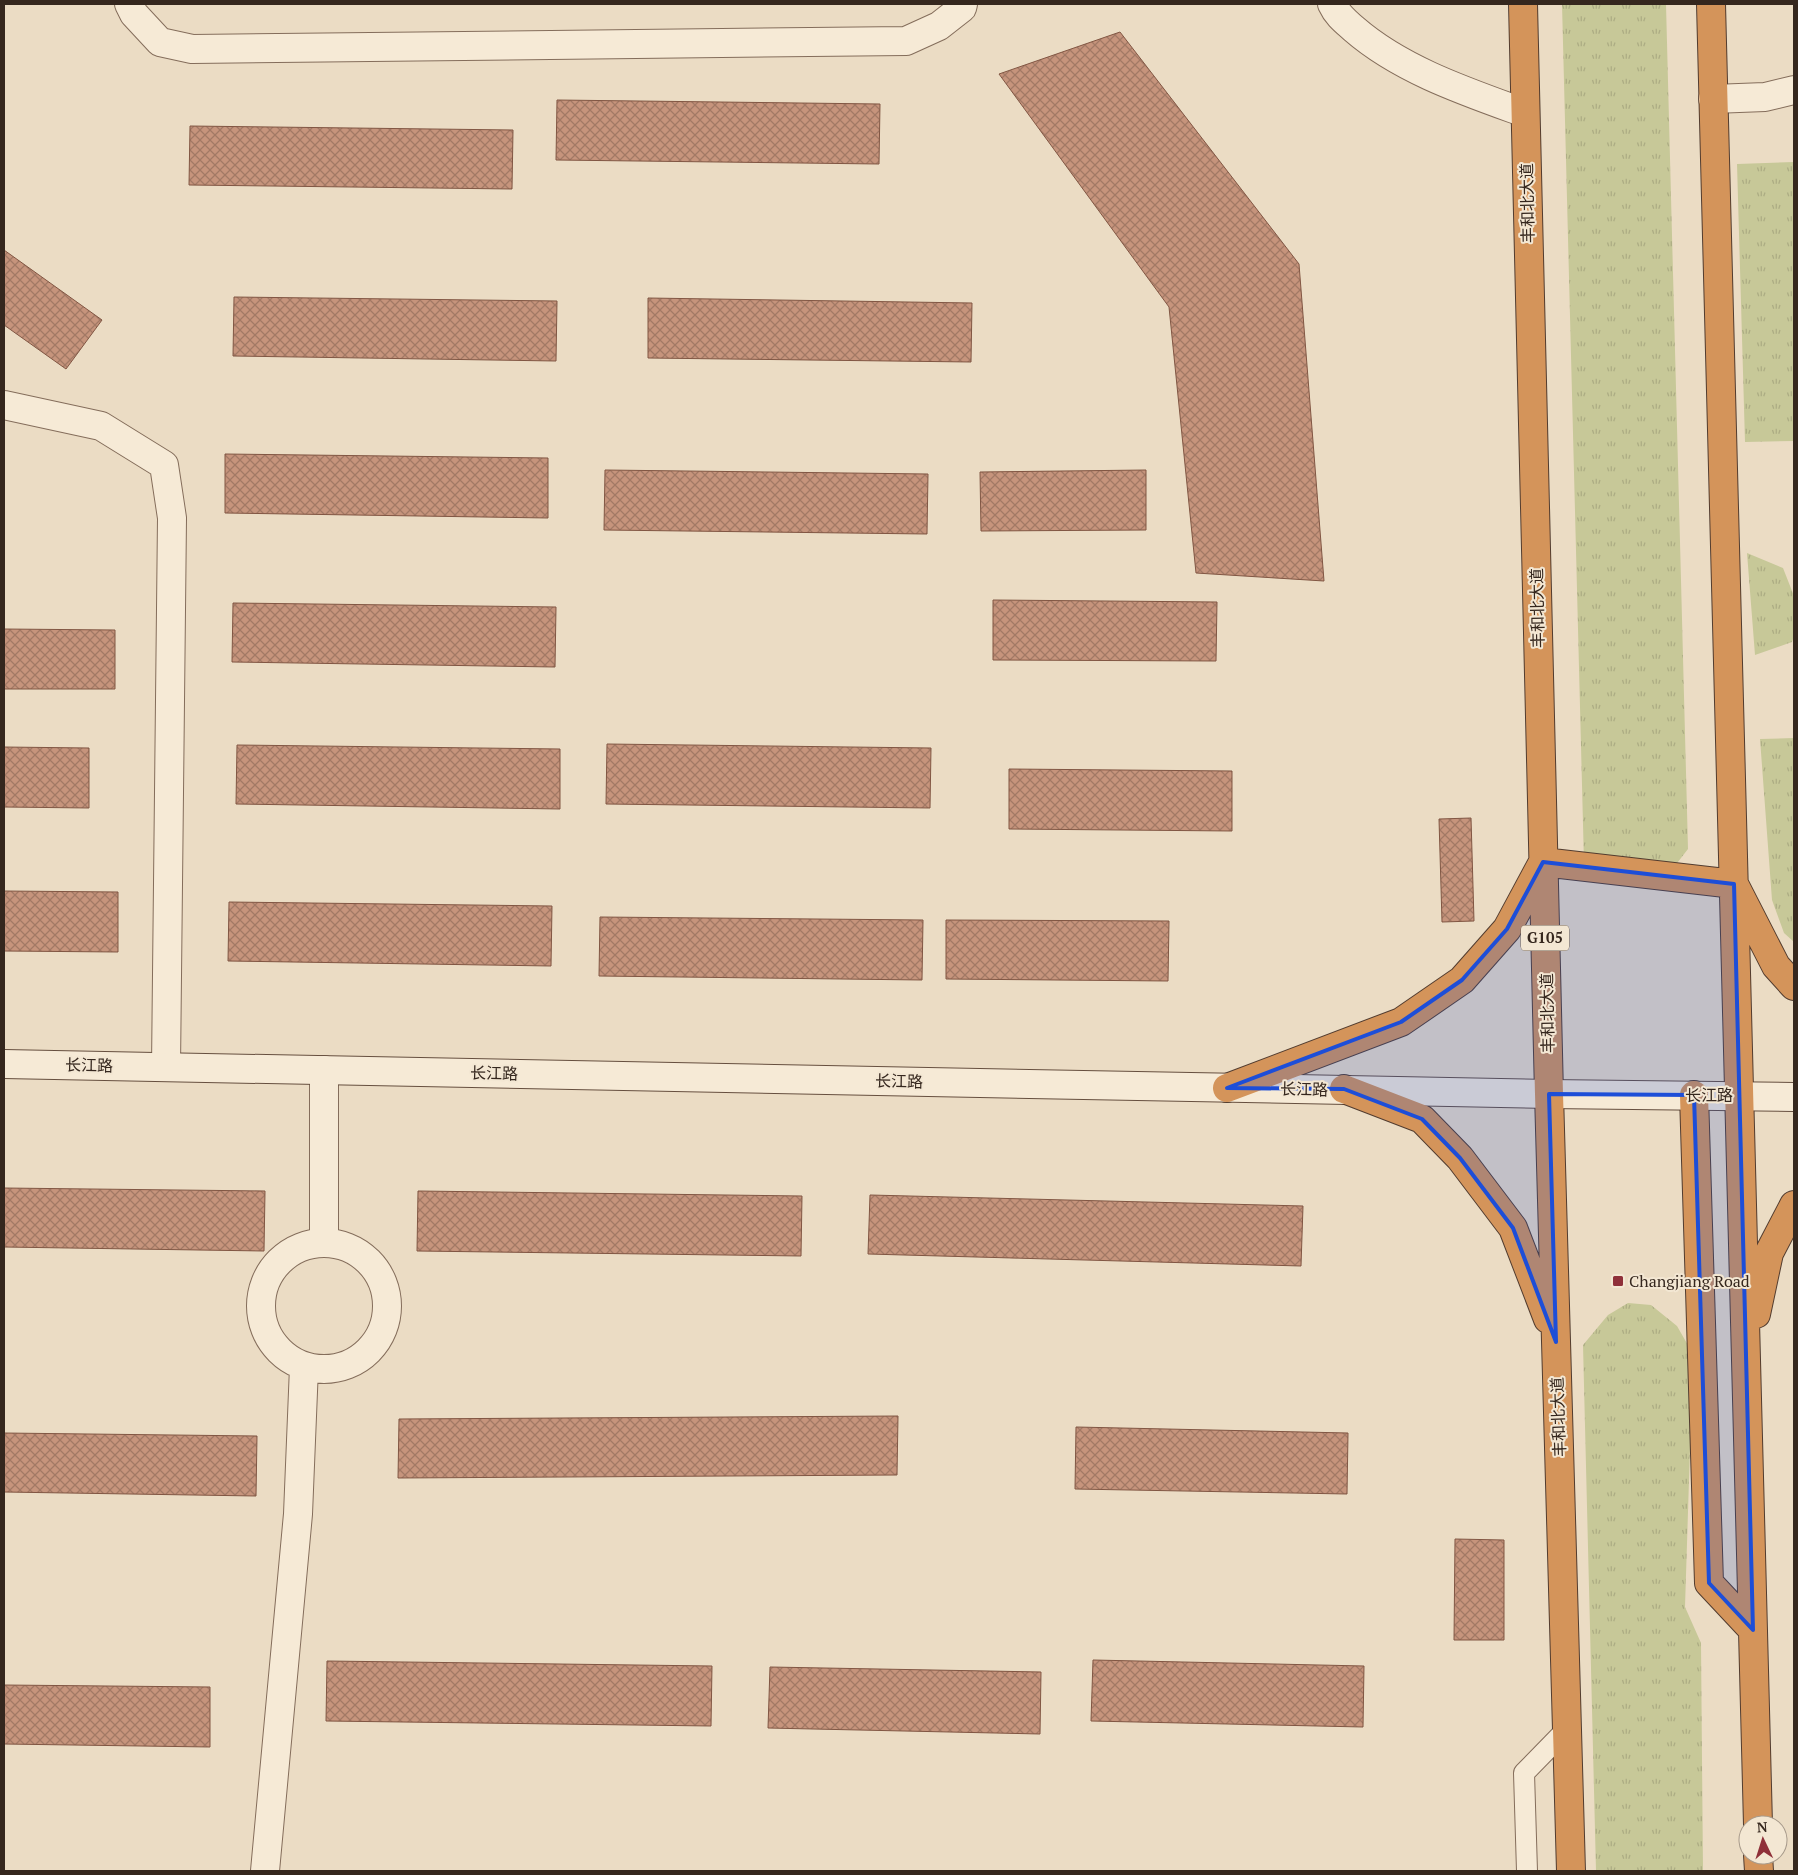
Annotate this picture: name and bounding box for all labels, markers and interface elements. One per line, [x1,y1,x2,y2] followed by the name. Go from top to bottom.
[1515,163,1539,243] street label: 丰和北大道
[1525,568,1549,648] street label: 丰和北大道
[1521,926,1569,950] road number: G105
[1535,973,1559,1053] street label: 丰和北大道
[65,1054,113,1076] street label: 长江路
[470,1062,518,1084] street label: 长江路
[875,1070,923,1092] street label: 长江路
[1280,1078,1328,1100] street label: 长江路
[1685,1084,1733,1106] street label: 长江路
[1629,1270,1750,1292] place label: Changjiang Road
[1611,1274,1625,1288] marker: Changjiang Road
[1546,1377,1570,1457] street label: 丰和北大道
[1738,1815,1788,1865] north arrow
[1756,1817,1768,1836] text: N

